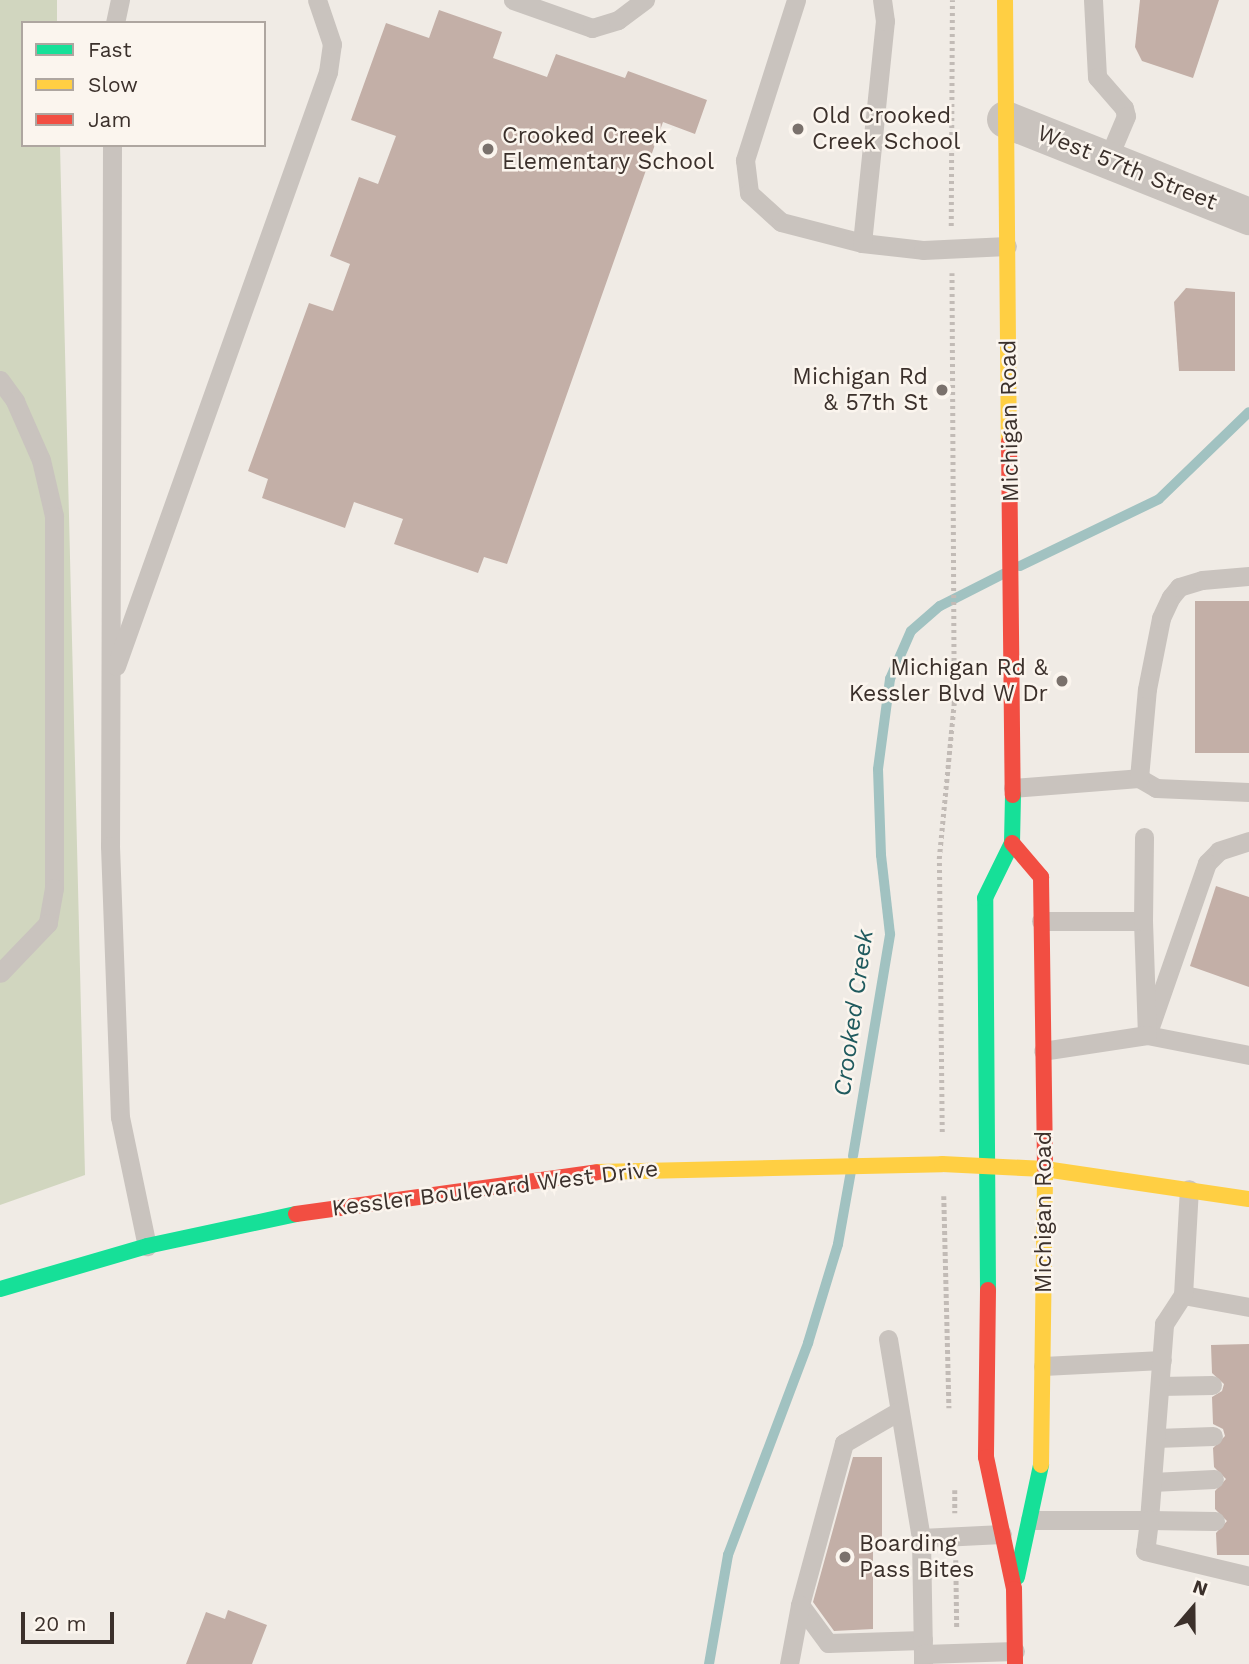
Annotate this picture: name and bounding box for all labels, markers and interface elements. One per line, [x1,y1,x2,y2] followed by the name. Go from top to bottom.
[21,21,266,147] legend
[88,37,132,62] text: Fast
[88,72,138,97] text: Slow
[812,102,961,156] place label: Old Crooked Creek School
[88,107,131,132] text: Jam
[1033,119,1221,217] street label: West 57th Street
[790,121,806,137] marker: Old Crooked Creek School
[502,122,714,176] place label: Crooked Creek Elementary School
[480,141,496,157] marker: Crooked Creek Elementary School
[995,340,1025,502] street label: Michigan Road
[792,363,928,417] place label: Michigan Rd & 57th St
[934,382,950,398] marker: Michigan Rd & 57th St
[847,654,1048,708] place label: Michigan Rd & Kessler Blvd W Dr
[1054,673,1070,689] marker: Michigan Rd & Kessler Blvd W Dr
[828,928,880,1098] water label: Crooked Creek
[1030,1131,1058,1293] street label: Michigan Road
[330,1155,660,1223] street label: Kessler Boulevard West Drive
[859,1530,974,1584] place label: Boarding Pass Bites
[837,1549,853,1565] marker: Boarding Pass Bites
[1158,1573,1228,1643] north arrow
[1190,1575,1211,1601] text: N
[24,1598,117,1642] scale bar
[34,1611,86,1636] text: 20 m

